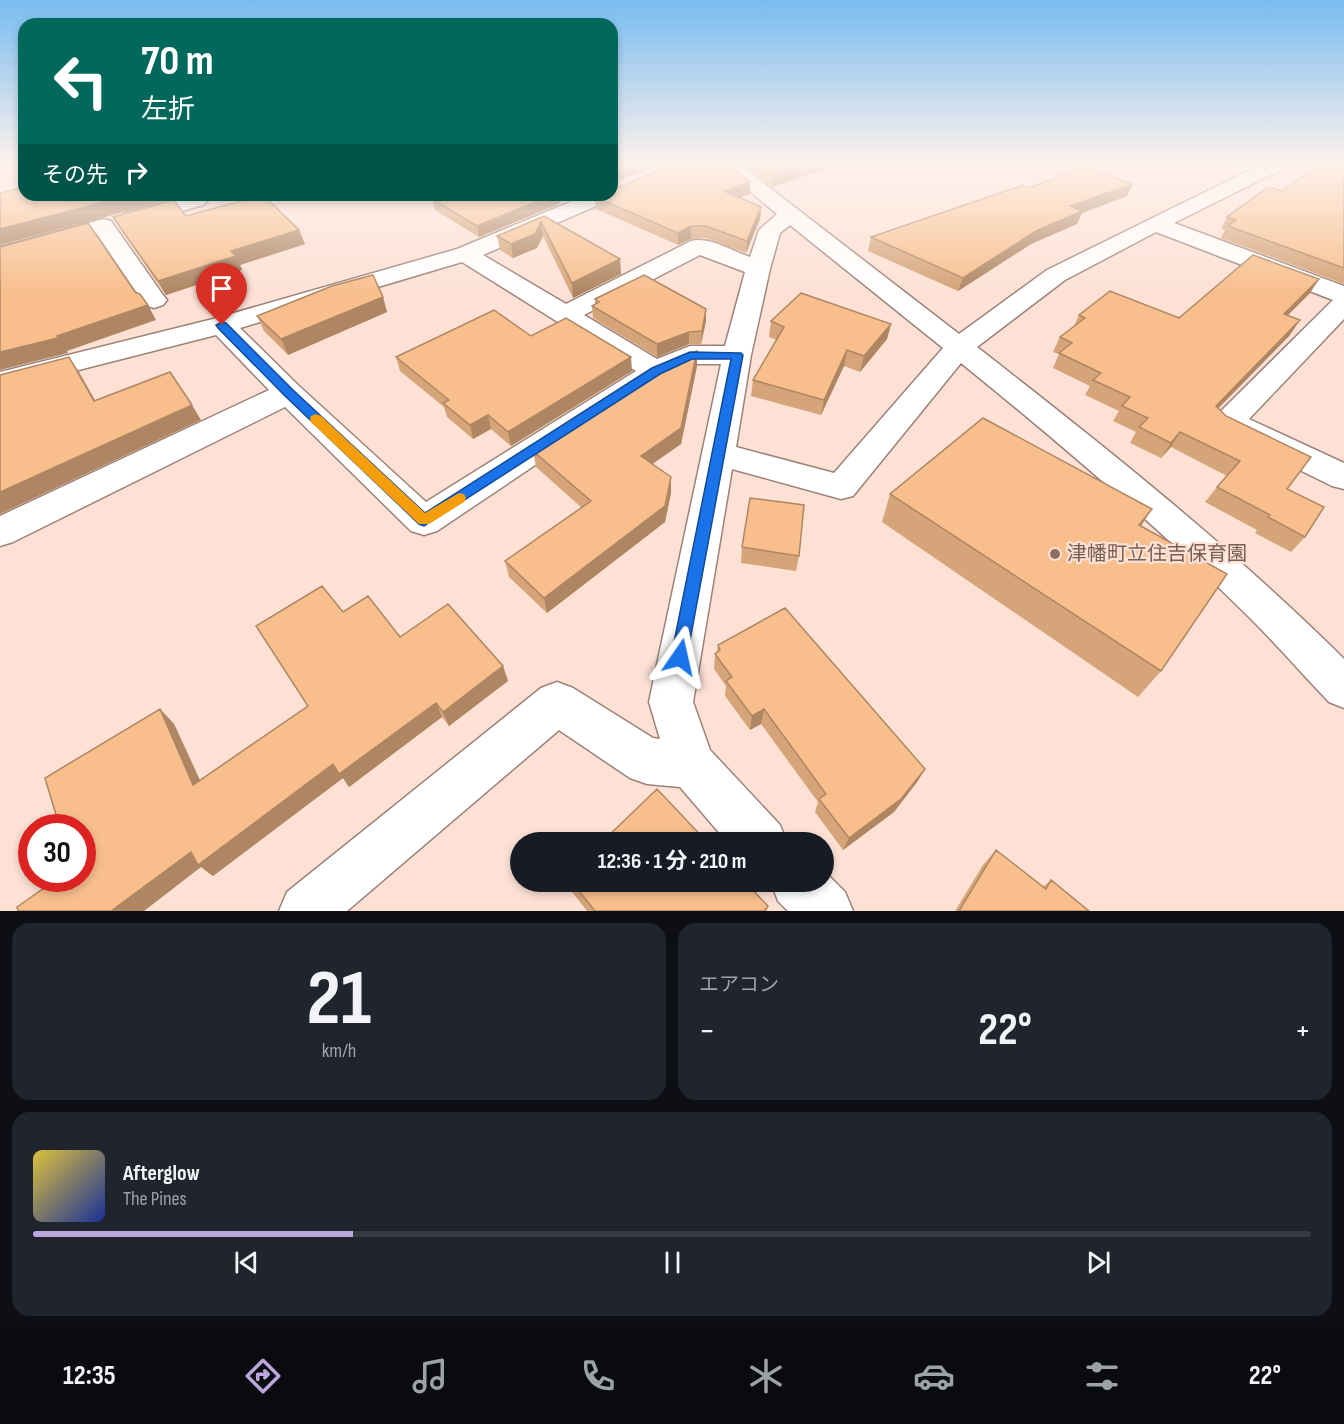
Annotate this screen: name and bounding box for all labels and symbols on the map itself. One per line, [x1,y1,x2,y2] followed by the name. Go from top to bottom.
[196,263,247,325] pin
[1067,542,1247,566] place label: 津幡町立住吉保育園
[1048,547,1062,561] marker: 津幡町立住吉保育園
[648,625,712,689] position arrow
[18,814,96,892] speed limit sign: 30

